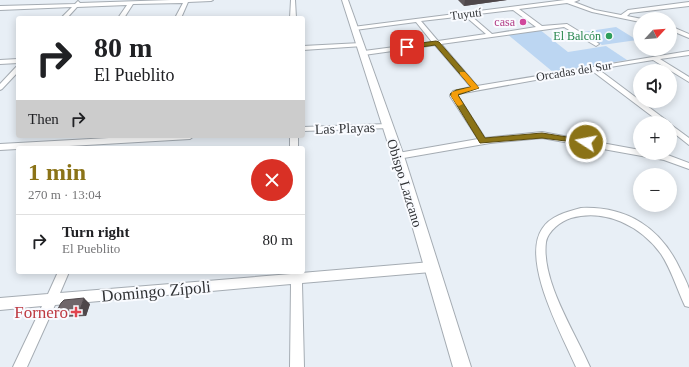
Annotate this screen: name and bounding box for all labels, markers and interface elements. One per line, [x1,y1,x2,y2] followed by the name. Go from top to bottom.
[449,5,483,23] street label: Tuyutí
[633,12,677,56] north arrow
[633,12,677,212] map controls
[494,15,516,29] place label: casa
[518,17,528,27] marker: casa
[553,29,601,43] place label: El Balcón
[390,30,424,64] pin
[604,31,614,41] marker: El Balcón
[28,32,80,84] icon: right
[94,32,152,63] text: 80 m
[396,36,418,58] icon: arrive
[535,58,613,84] street label: Orcadas del Sur
[633,64,677,108] button: sound
[94,65,175,85] text: El Pueblito
[67,108,89,130] icon: right
[28,111,59,127] text: Then
[633,116,677,160] button: +
[315,120,375,137] street label: Las Playas
[565,121,607,163] position arrow
[384,137,425,229] street label: Obispo Lazcano
[28,159,86,185] text: 1 min
[251,159,293,201] button: close
[633,168,677,212] button: −
[28,187,101,202] text: 270 m · 13:04
[62,224,129,240] text: Turn right
[28,230,50,252] icon: right
[263,232,293,248] text: 80 m
[62,241,120,256] text: El Pueblito
[100,277,212,306] street label: Domingo Zípoli
[14,303,68,322] place label: Fornero
[71,307,81,317] marker: Fornero

